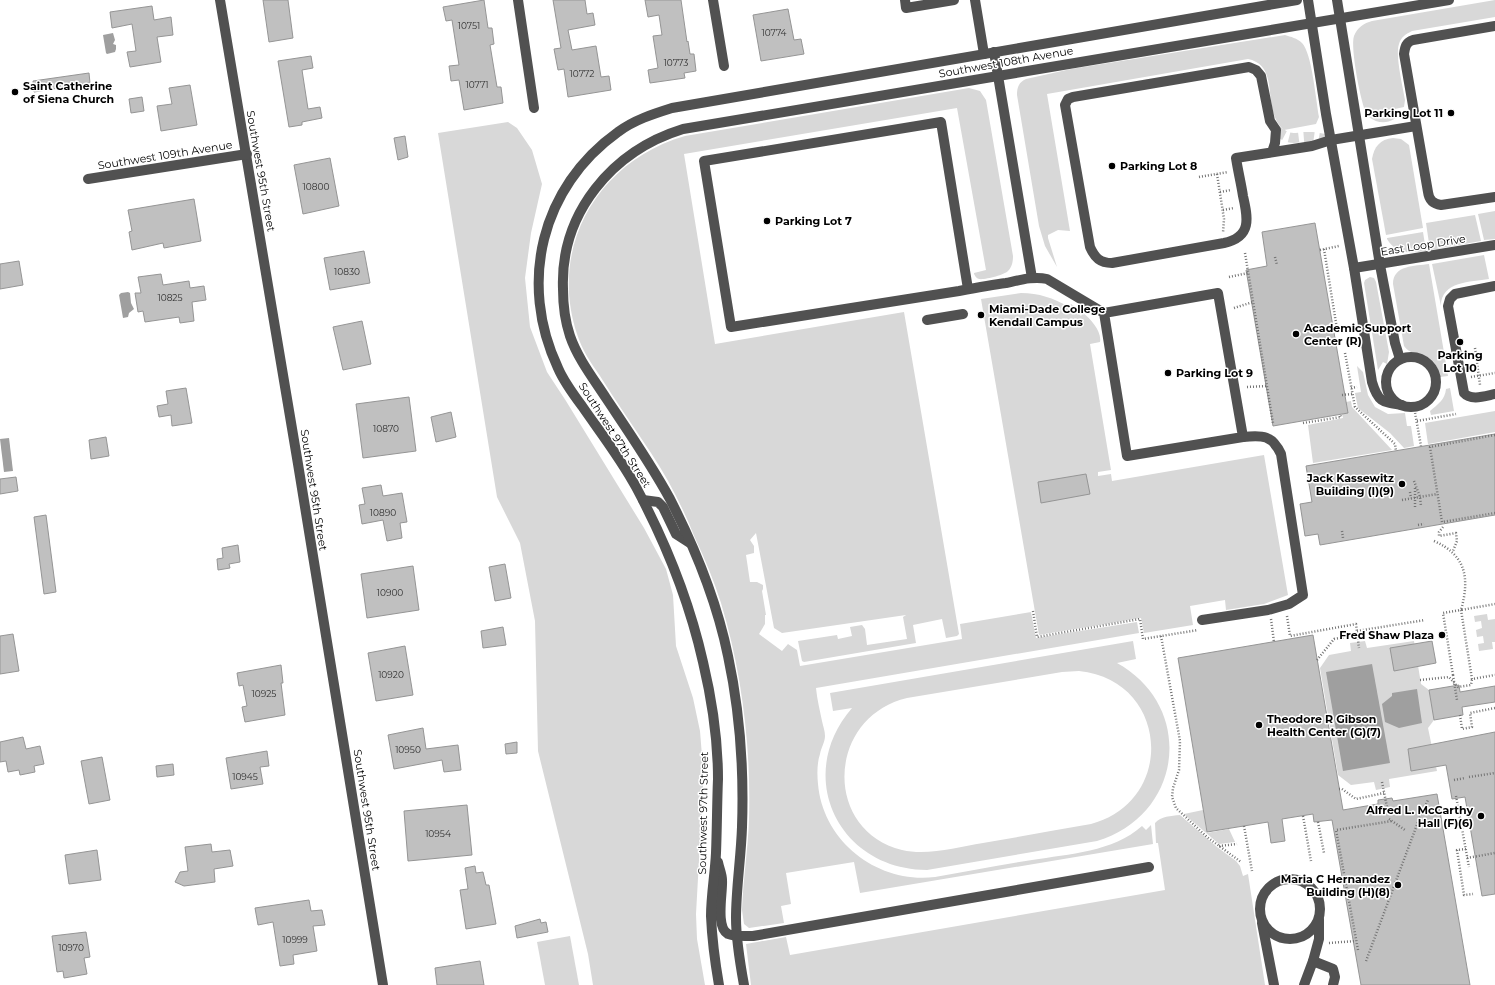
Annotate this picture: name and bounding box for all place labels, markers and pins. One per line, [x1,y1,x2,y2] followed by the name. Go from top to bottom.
[23,79,114,106] place label: Saint Catherine of Siena Church
[10,87,20,97] marker: Saint Catherine of Siena Church
[1364,106,1443,120] place label: Parking Lot 11
[1446,108,1456,118] marker: Parking Lot 11
[1120,159,1197,173] place label: Parking Lot 8
[1107,161,1117,171] marker: Parking Lot 8
[775,214,852,228] place label: Parking Lot 7
[762,216,772,226] marker: Parking Lot 7
[989,302,1106,329] place label: Miami-Dade College Kendall Campus
[976,310,986,320] marker: Miami-Dade College Kendall Campus
[1303,321,1412,348] place label: Academic Support Center (R)
[1291,329,1301,339] marker: Academic Support Center (R)
[1455,337,1465,347] marker: Parking Lot 10
[1437,348,1483,375] place label: Parking Lot 10
[1176,366,1253,380] place label: Parking Lot 9
[1163,368,1173,378] marker: Parking Lot 9
[1306,471,1394,498] place label: Jack Kassewitz Building (I)(9)
[1397,479,1407,489] marker: Jack Kassewitz Building (I)(9)
[1339,628,1434,642] place label: Fred Shaw Plaza
[1437,630,1447,640] marker: Fred Shaw Plaza
[1267,712,1381,739] place label: Theodore R Gibson Health Center (G)(7)
[1254,720,1264,730] marker: Theodore R Gibson Health Center (G)(7)
[1365,803,1473,830] place label: Alfred L. McCarthy Hall (F)(6)
[1476,811,1486,821] marker: Alfred L. McCarthy Hall (F)(6)
[1281,872,1390,899] place label: Maria C Hernandez Building (H)(8)
[1393,880,1403,890] marker: Maria C Hernandez Building (H)(8)

